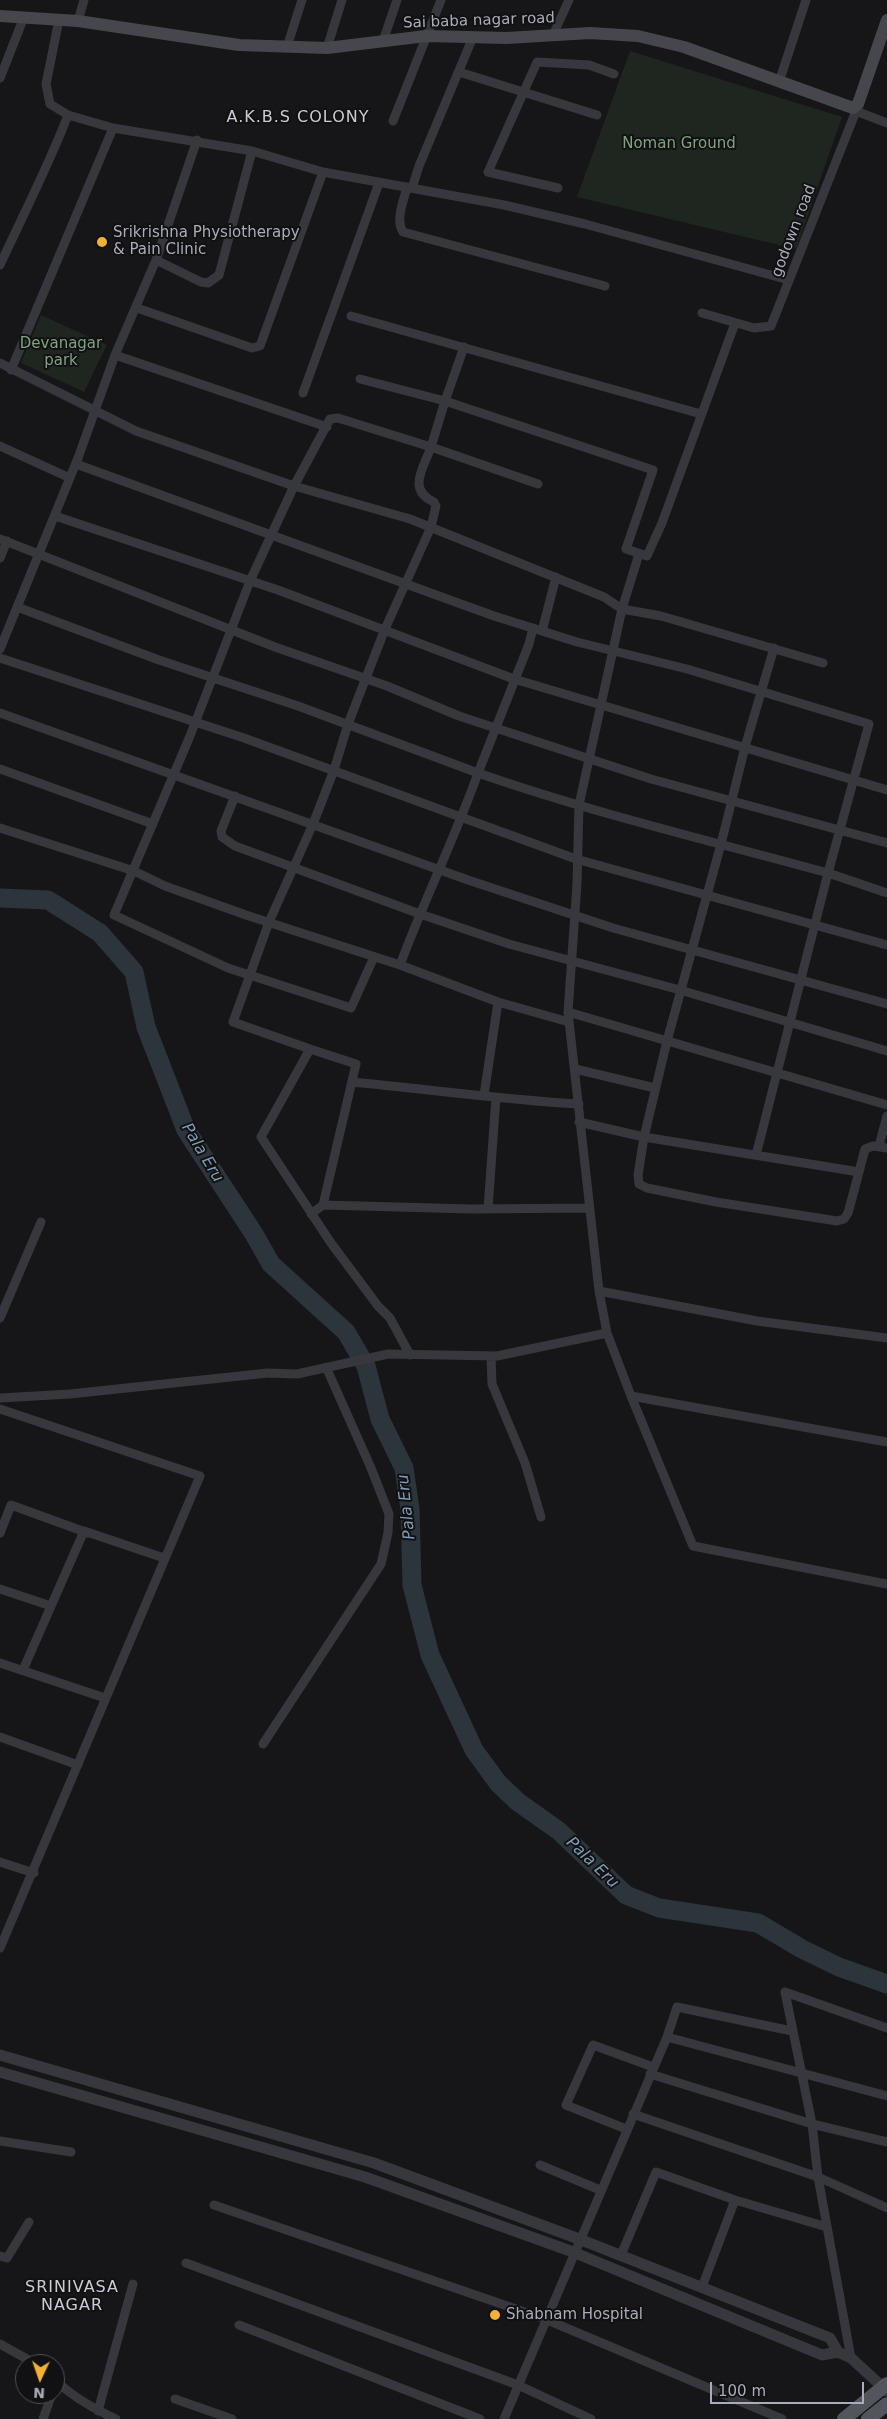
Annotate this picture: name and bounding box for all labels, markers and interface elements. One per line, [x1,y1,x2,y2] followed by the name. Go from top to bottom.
[403,9,555,33] street label: Sai baba nagar road
[225,108,371,128] district label: A.K.B.S COLONY
[622,135,736,153] park label: Noman Ground
[768,182,820,280] street label: godown road
[113,224,300,259] place label: Srikrishna Physiotherapy & Pain Clinic
[95,235,109,249] marker: Srikrishna Physiotherapy & Pain Clinic
[20,335,102,370] park label: Devanagar park
[177,1120,227,1186] water label: Pala Eru
[394,1473,420,1541] water label: Pala Eru
[562,1833,622,1893] water label: Pala Eru
[24,2278,120,2316] district label: SRINIVASA NAGAR
[506,2306,643,2324] place label: Shabnam Hospital
[488,2308,502,2322] marker: Shabnam Hospital
[15,2354,65,2404] north arrow
[712,2372,866,2404] scale bar
[718,2382,766,2400] text: 100 m
[33,2385,46,2401] text: N

